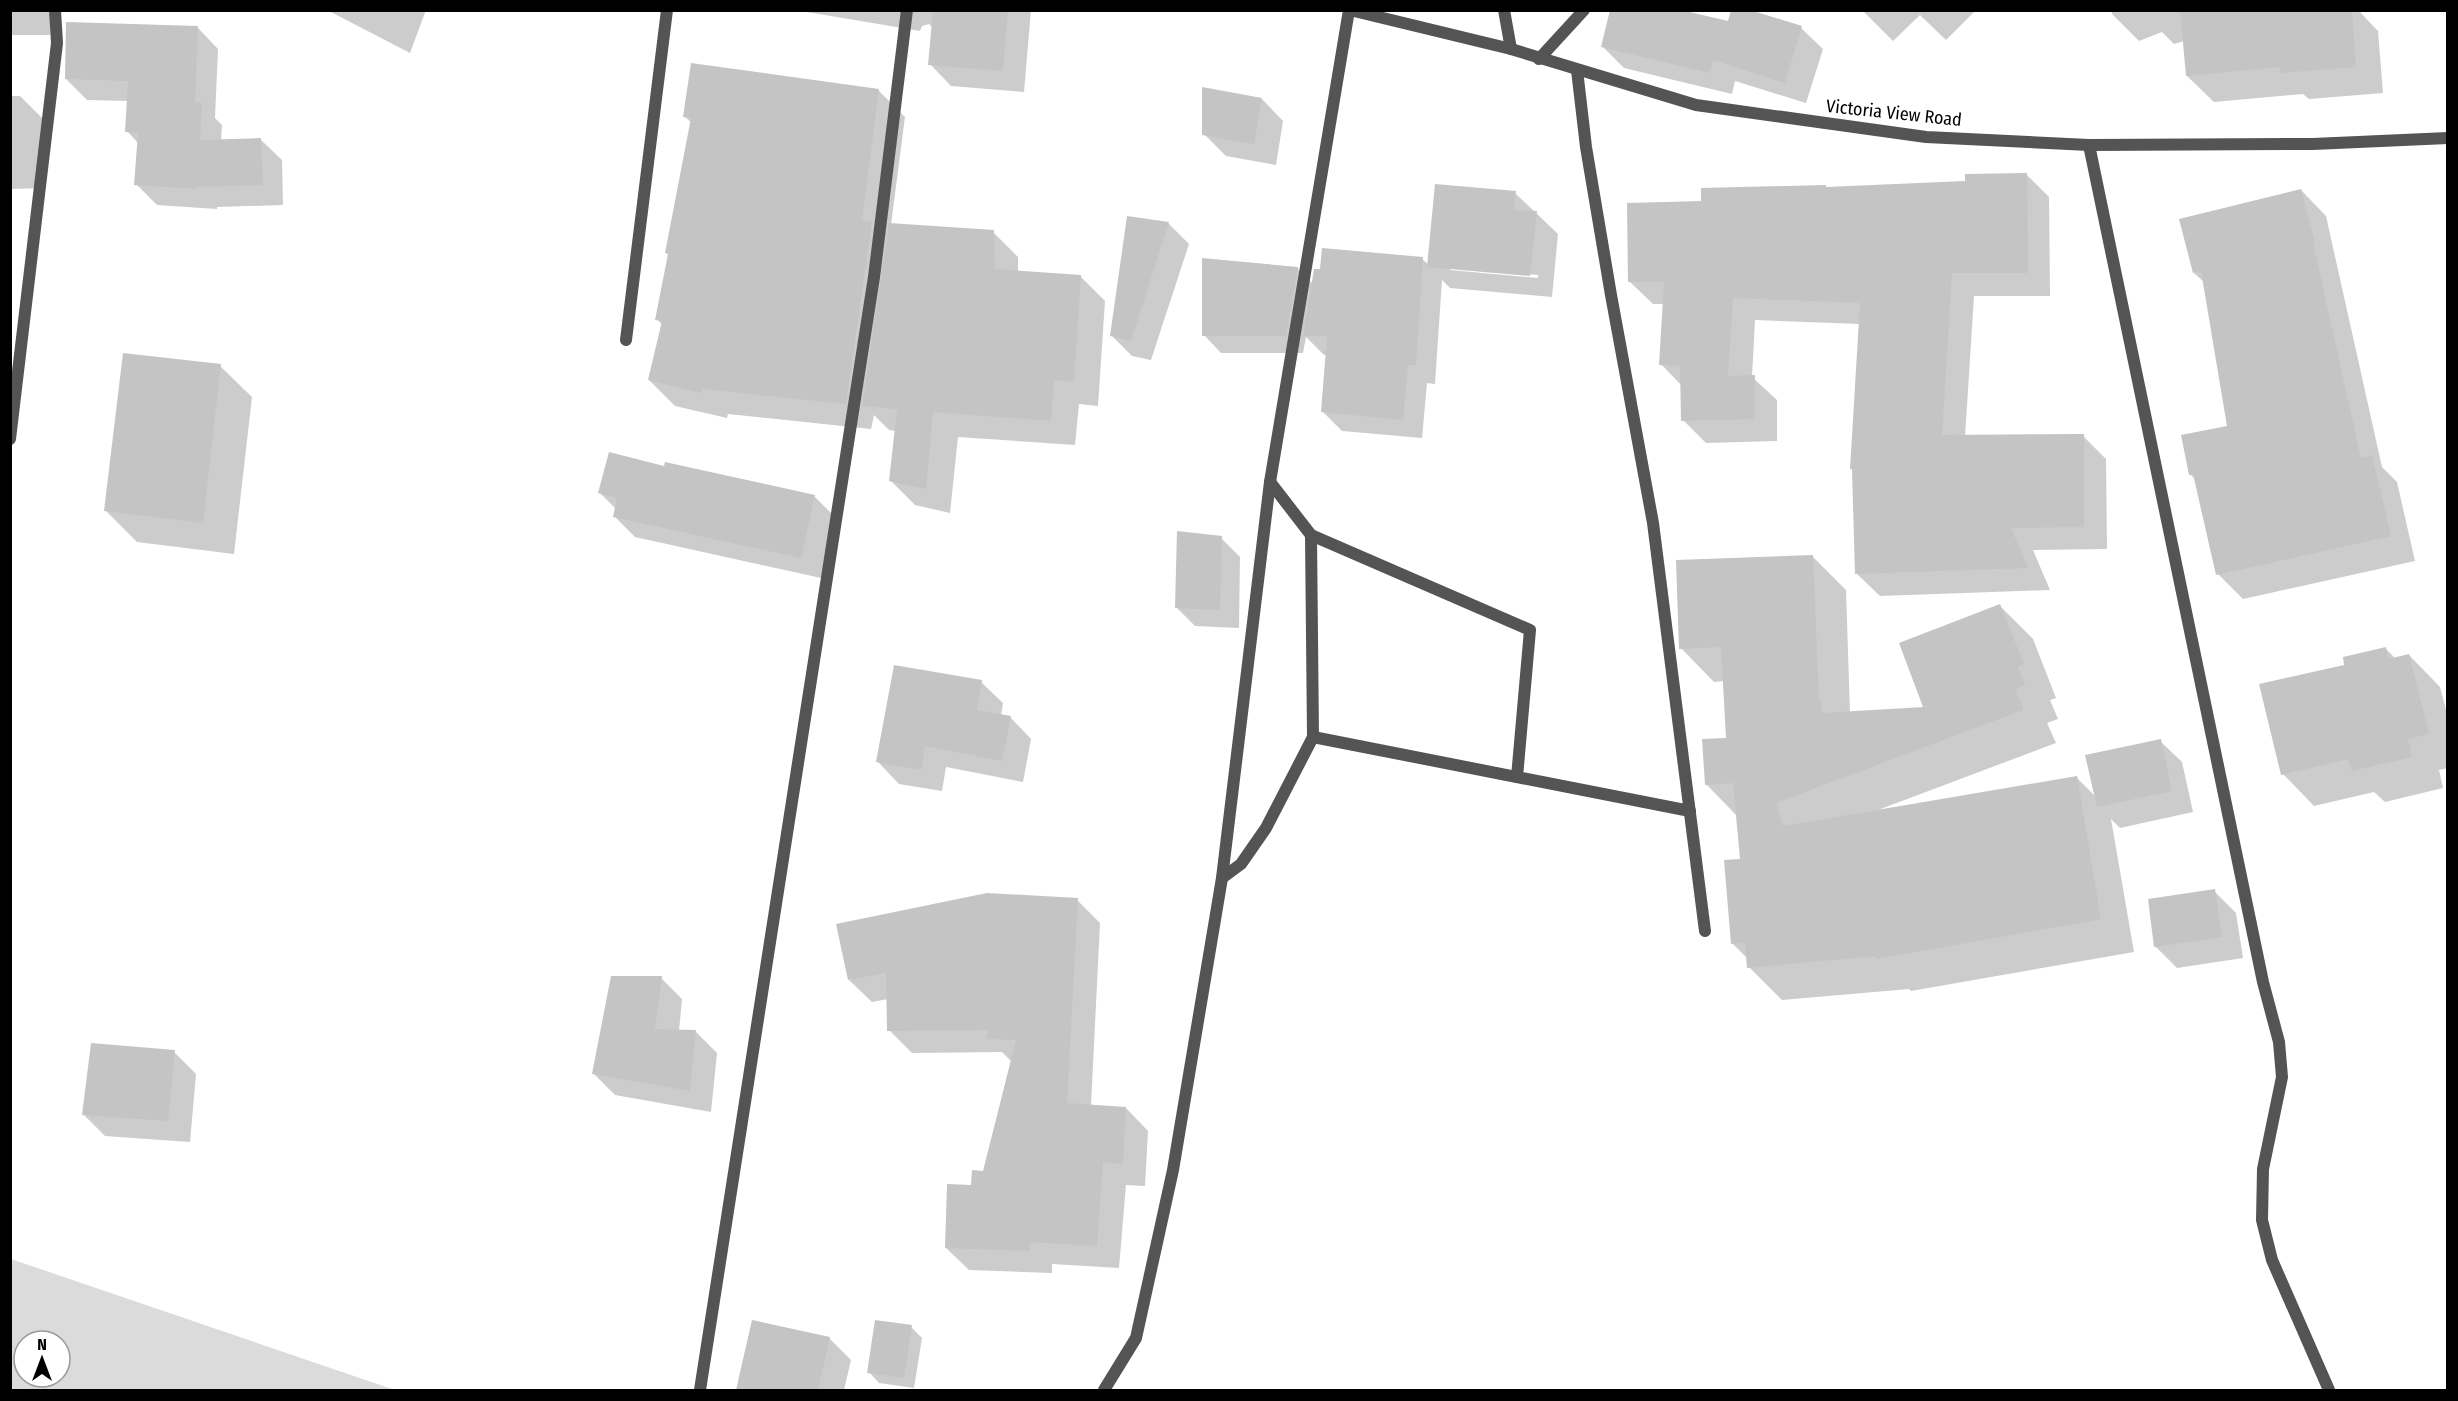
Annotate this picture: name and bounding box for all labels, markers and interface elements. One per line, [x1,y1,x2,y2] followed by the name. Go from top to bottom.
[1825,95,1963,131] street label: Victoria View Road
[12,1329,72,1389] north arrow
[37,1335,47,1354] text: N

